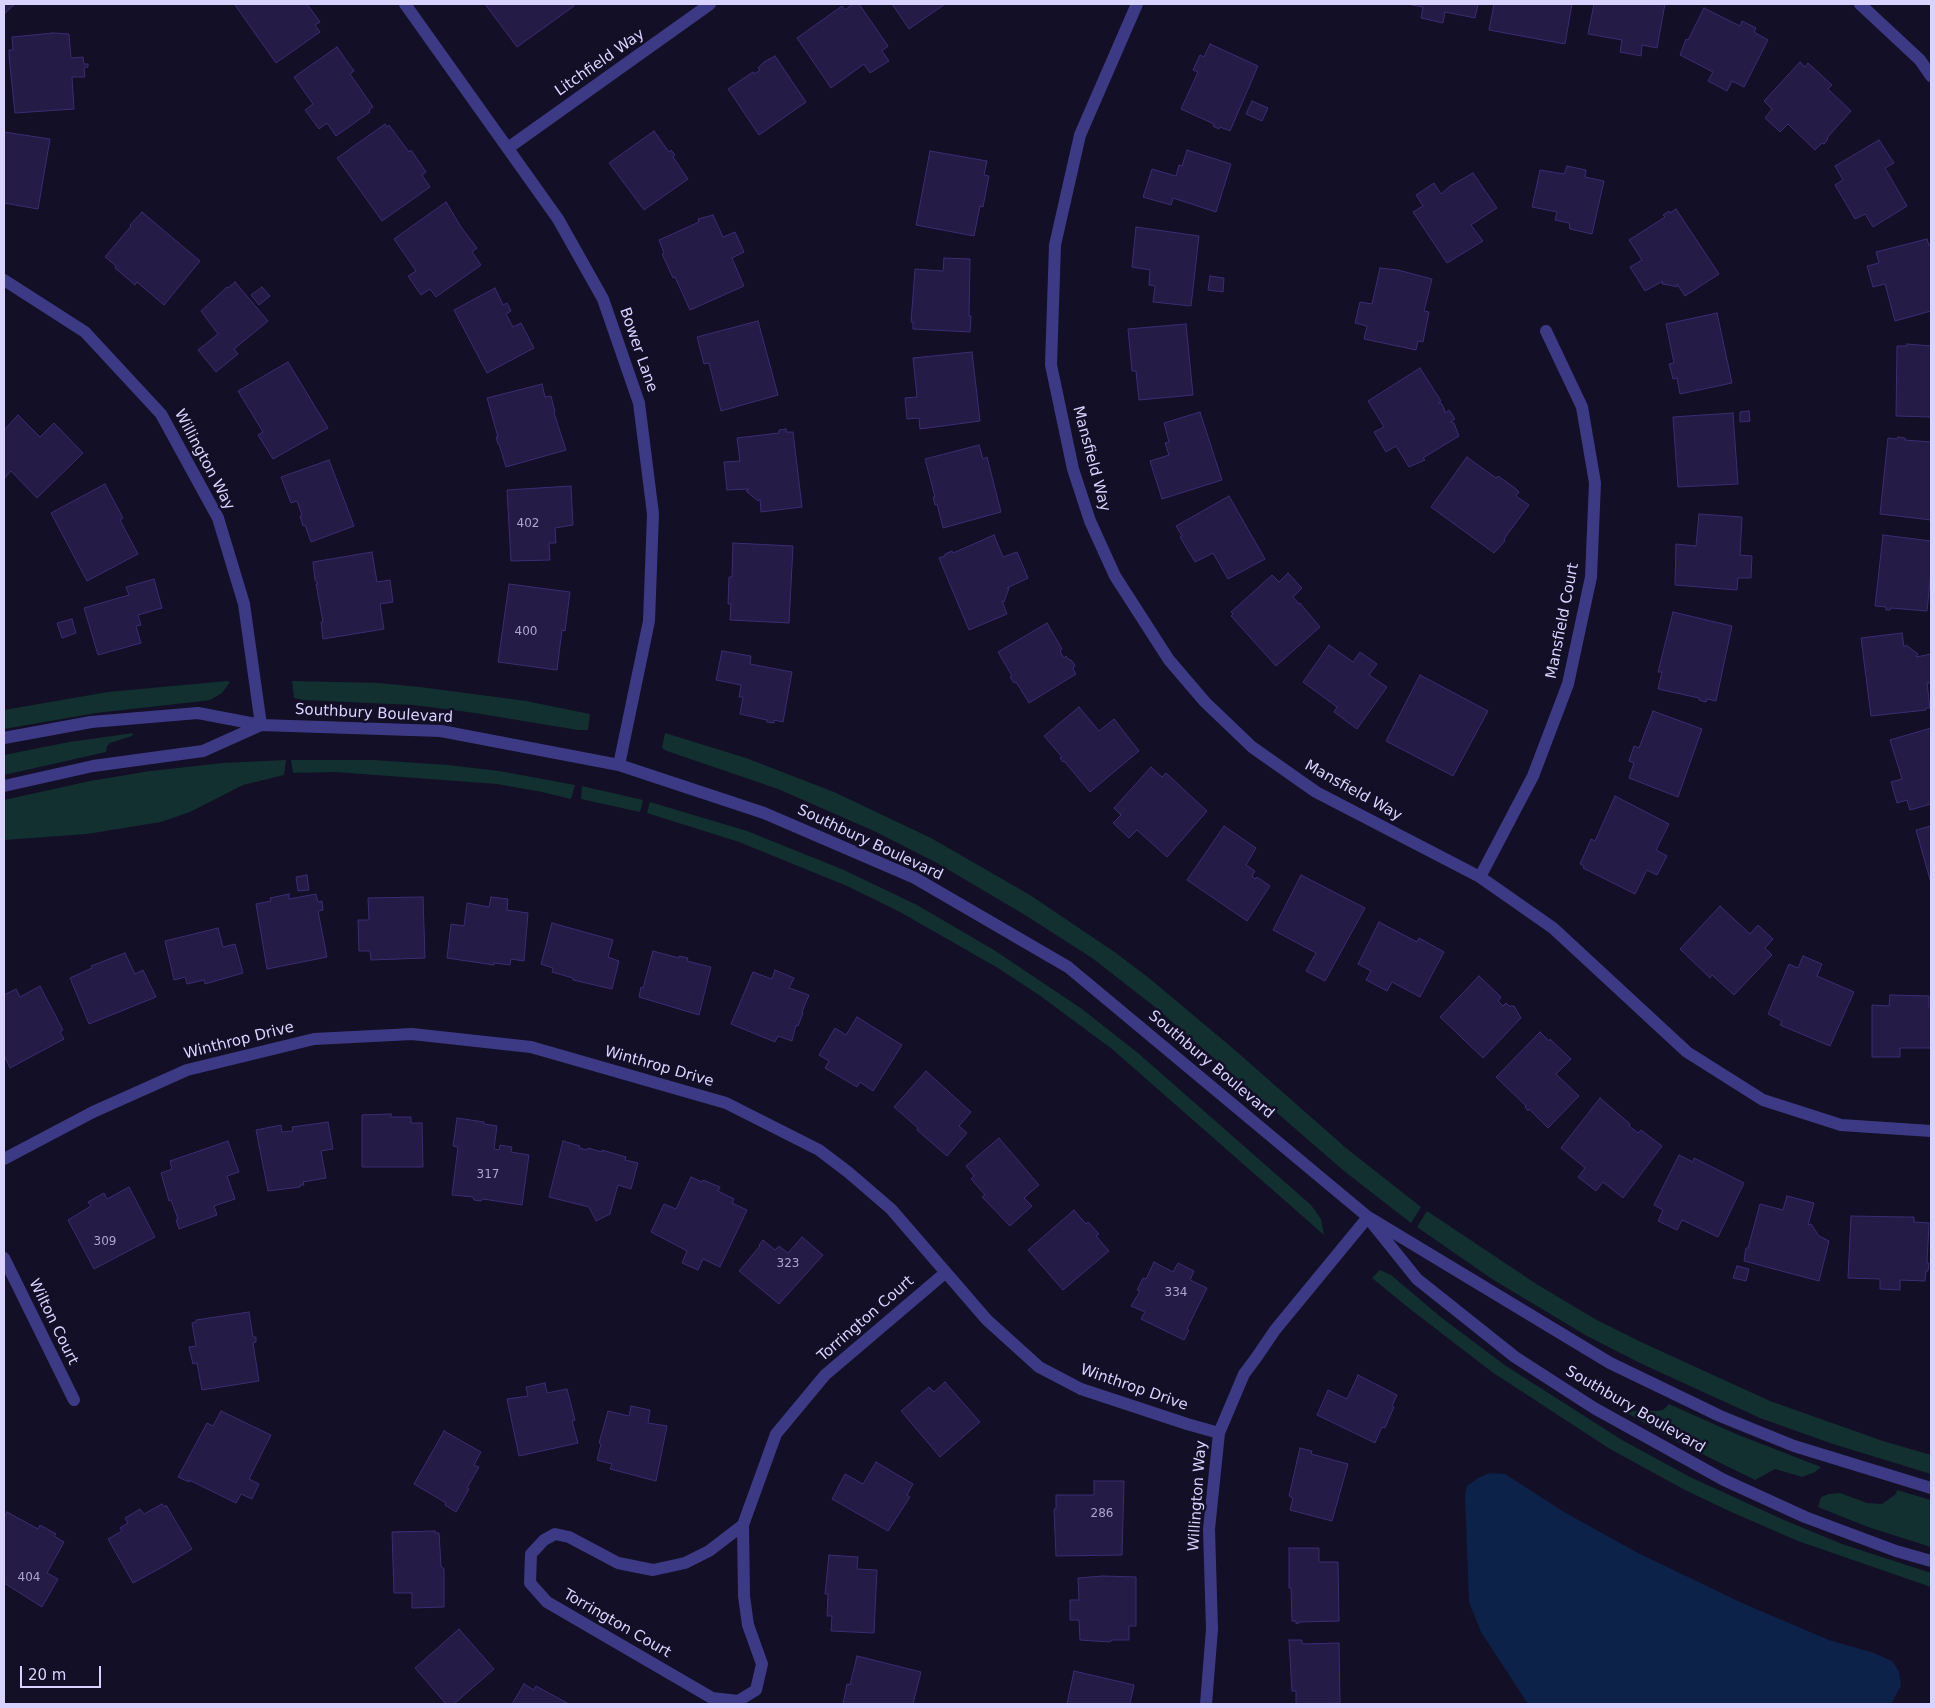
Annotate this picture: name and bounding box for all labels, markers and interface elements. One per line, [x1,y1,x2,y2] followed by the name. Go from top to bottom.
[552,25,648,101] street label: Litchfield Way
[615,305,661,395] street label: Bower Lane
[1068,404,1114,514] street label: Mansfield Way
[170,407,238,513] street label: Willington Way
[517,517,539,531] house number: 402
[1543,561,1583,681] street label: Mansfield Court
[515,625,537,639] house number: 400
[294,701,454,727] street label: Southbury Boulevard
[1301,757,1405,825] street label: Mansfield Way
[794,801,946,885] street label: Southbury Boulevard
[1145,1007,1277,1123] street label: Southbury Boulevard
[182,1019,296,1063] street label: Winthrop Drive
[602,1043,716,1091] street label: Winthrop Drive
[477,1168,499,1182] house number: 317
[94,1235,116,1249] house number: 309
[777,1257,799,1271] house number: 323
[814,1272,918,1366] street label: Torrington Court
[24,1276,82,1368] street label: Wilton Court
[1165,1286,1187,1300] house number: 334
[1078,1361,1190,1415] street label: Winthrop Drive
[1562,1363,1708,1457] street label: Southbury Boulevard
[1185,1440,1211,1552] street label: Willington Way
[1091,1507,1113,1521] house number: 286
[18,1571,40,1585] house number: 404
[560,1586,674,1662] street label: Torrington Court
[22,1656,104,1688] scale bar
[28,1666,66,1684] text: 20 m

